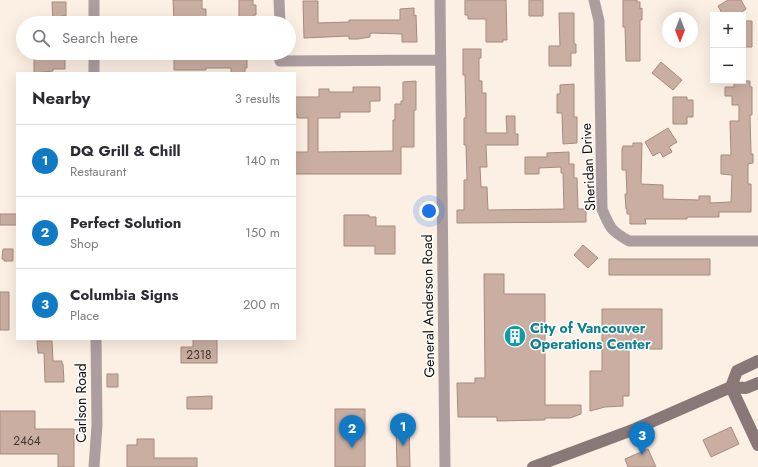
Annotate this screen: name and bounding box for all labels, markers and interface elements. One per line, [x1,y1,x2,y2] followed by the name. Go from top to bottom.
[662,12,698,48] north arrow
[710,12,746,84] map controls
[710,12,746,48] button: +
[16,16,296,60] search box
[30,27,52,49] icon: search
[62,27,138,49] text: Search here
[710,48,746,84] button: −
[32,86,90,110] text: Nearby
[235,89,280,108] text: 3 results
[576,123,600,211] street label: Sheridan Drive
[70,140,181,162] text: DQ Grill & Chill
[42,151,48,170] text: 1
[245,151,280,170] text: 140 m
[70,162,126,181] text: Restaurant
[419,201,439,221] your location
[70,212,181,234] text: Perfect Solution
[41,223,49,242] text: 2
[245,223,280,242] text: 150 m
[70,234,98,253] text: Shop
[417,234,439,378] street label: General Anderson Road
[70,284,178,306] text: Columbia Signs
[41,295,49,314] text: 3
[243,295,280,314] text: 200 m
[70,306,99,325] text: Place
[530,318,651,354] place label: City of Vancouver Operations Center
[502,323,528,349] building icon: City of Vancouver Operations Center
[186,346,212,364] house number: 2318
[71,363,91,443] street label: Carlson Road
[390,413,416,446] pin: 1
[339,415,365,448] pin: 2
[629,422,655,455] pin: 3
[13,432,41,450] house number: 2464

